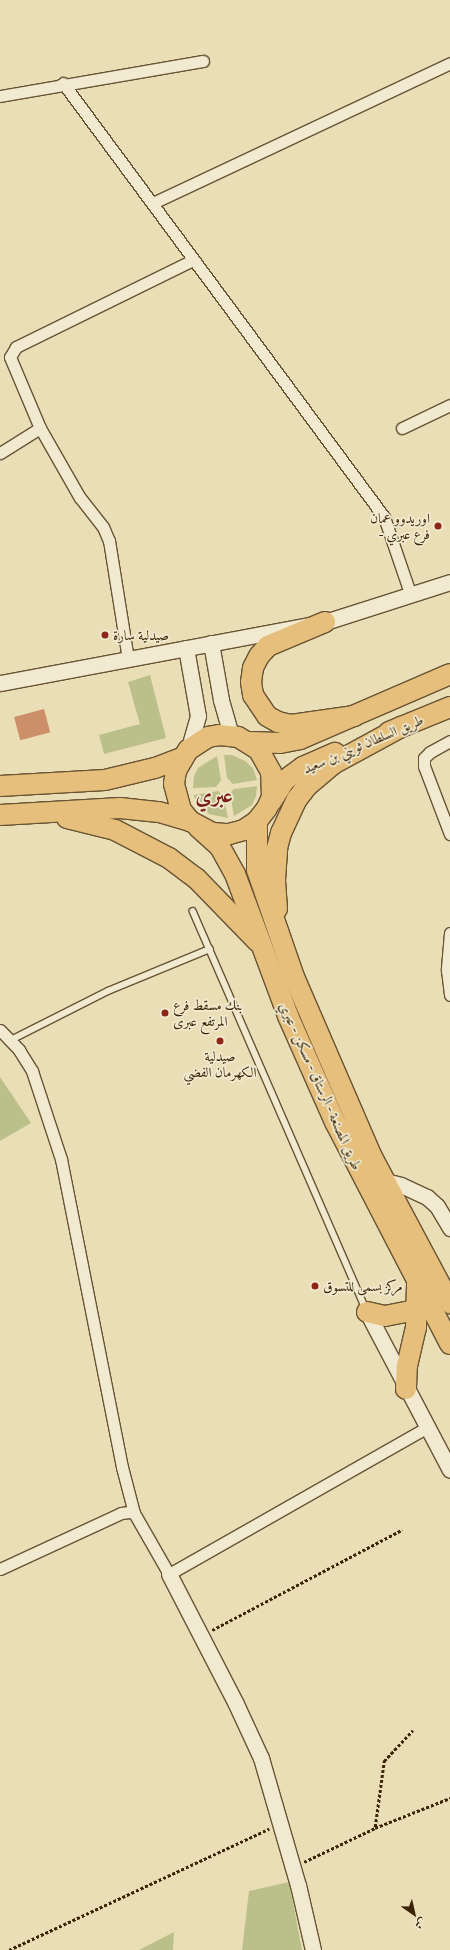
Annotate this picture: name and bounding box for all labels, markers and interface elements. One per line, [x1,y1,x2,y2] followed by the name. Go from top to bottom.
[370,510,430,542] place label: اوريدوو عمان - فرع عبري
[433,521,443,531] marker: اوريدوو عمان - فرع عبري
[113,627,169,643] place label: صيدلية سارة
[100,630,110,640] marker: صيدلية سارة
[300,711,426,777] street label: طريق السلطان ثويني بن سعيد
[195,782,233,808] district label: عبري
[173,997,242,1030] place label: بنك مسقط فرع المرتفع عبرى
[276,999,366,1173] street label: طريق المصنعة - الرستاق - مسكن - عبري
[160,1008,170,1018] marker: بنك مسقط فرع المرتفع عبرى
[215,1036,225,1046] marker: صيدلية الكهرمان الفضي
[183,1048,257,1080] place label: صيدلية الكهرمان الفضي
[323,1278,403,1294] place label: مركز بسمى للتسوق
[310,1281,320,1291] marker: مركز بسمى للتسوق
[394,1894,434,1934] north arrow
[412,1914,430,1934] text: ش

